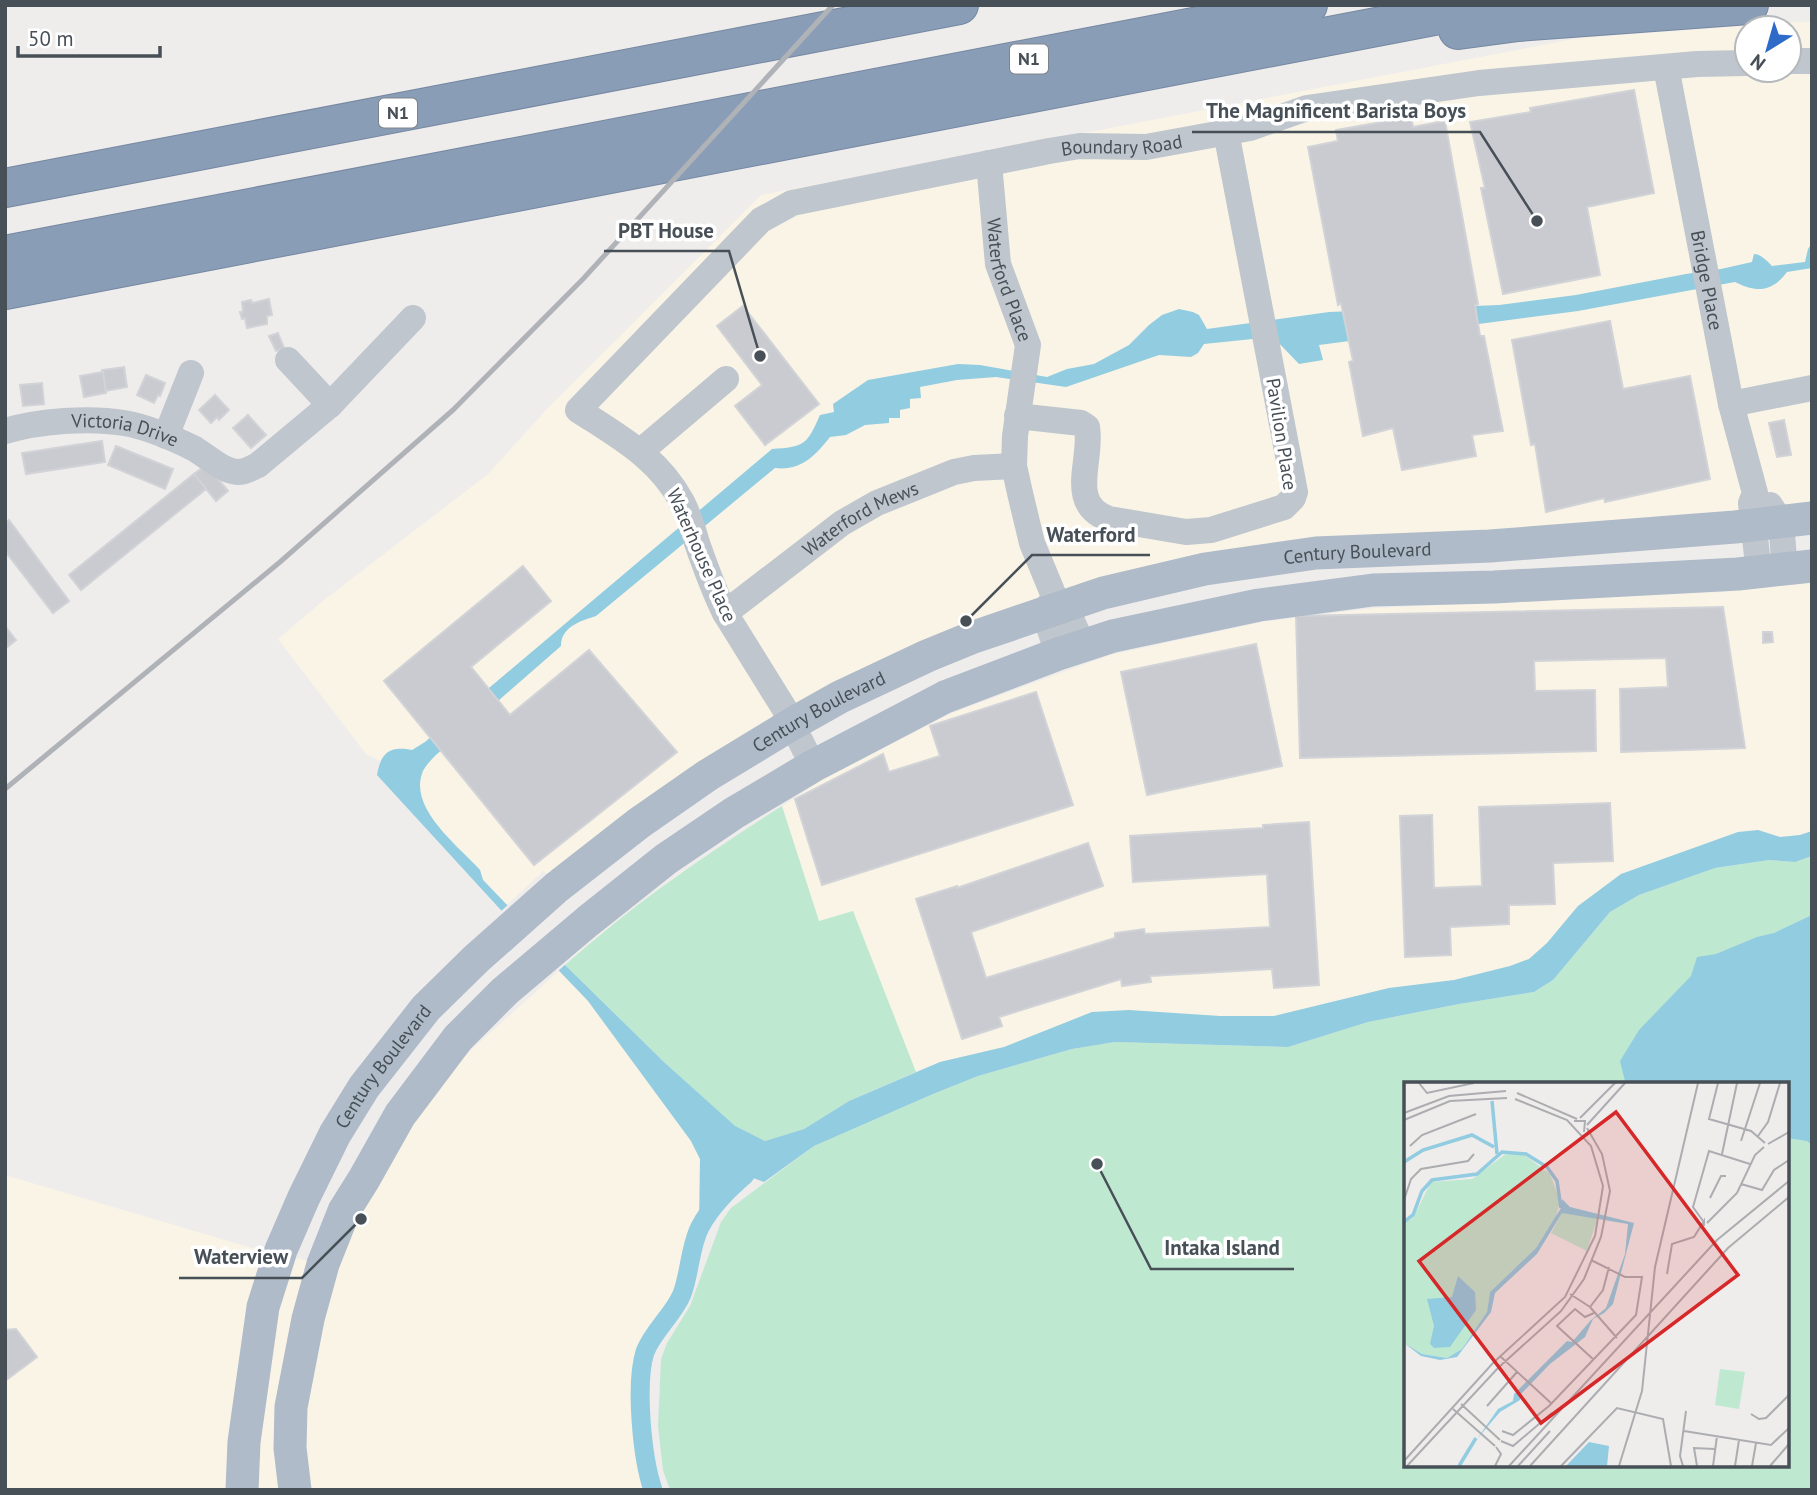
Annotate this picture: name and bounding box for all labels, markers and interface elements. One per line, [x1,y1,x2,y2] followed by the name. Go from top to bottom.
[18,14,159,58] scale bar
[1733,14,1803,84] north arrow
[28,25,74,52] text: 50 m
[1010,44,1048,74] road number: N1
[1746,49,1770,76] text: N
[1192,90,1480,132] callout: The Magnificent Barista Boys
[1206,97,1466,124] text: The Magnificent Barista Boys
[379,98,417,128] road number: N1
[1059,129,1184,161] street label: Boundary Road
[604,209,729,251] callout: PBT House
[618,217,714,244] text: PBT House
[982,217,1038,345] street label: Waterford Place
[1686,228,1728,332] street label: Bridge Place
[1261,376,1303,492] street label: Pavilion Place
[70,408,183,452] street label: Victoria Drive
[797,476,922,561] street label: Waterford Mews
[662,485,742,625] street label: Waterhouse Place
[1032,513,1150,555] callout: Waterford
[1046,521,1136,548] text: Waterford
[1282,536,1432,570] street label: Century Boulevard
[748,665,889,757] street label: Century Boulevard
[329,1000,436,1133] street label: Century Boulevard
[1404,1082,1789,1467] inset map
[1151,1227,1294,1269] callout: Intaka Island
[1164,1234,1280,1261] text: Intaka Island
[179,1236,302,1278] callout: Waterview
[194,1243,289,1270] text: Waterview

